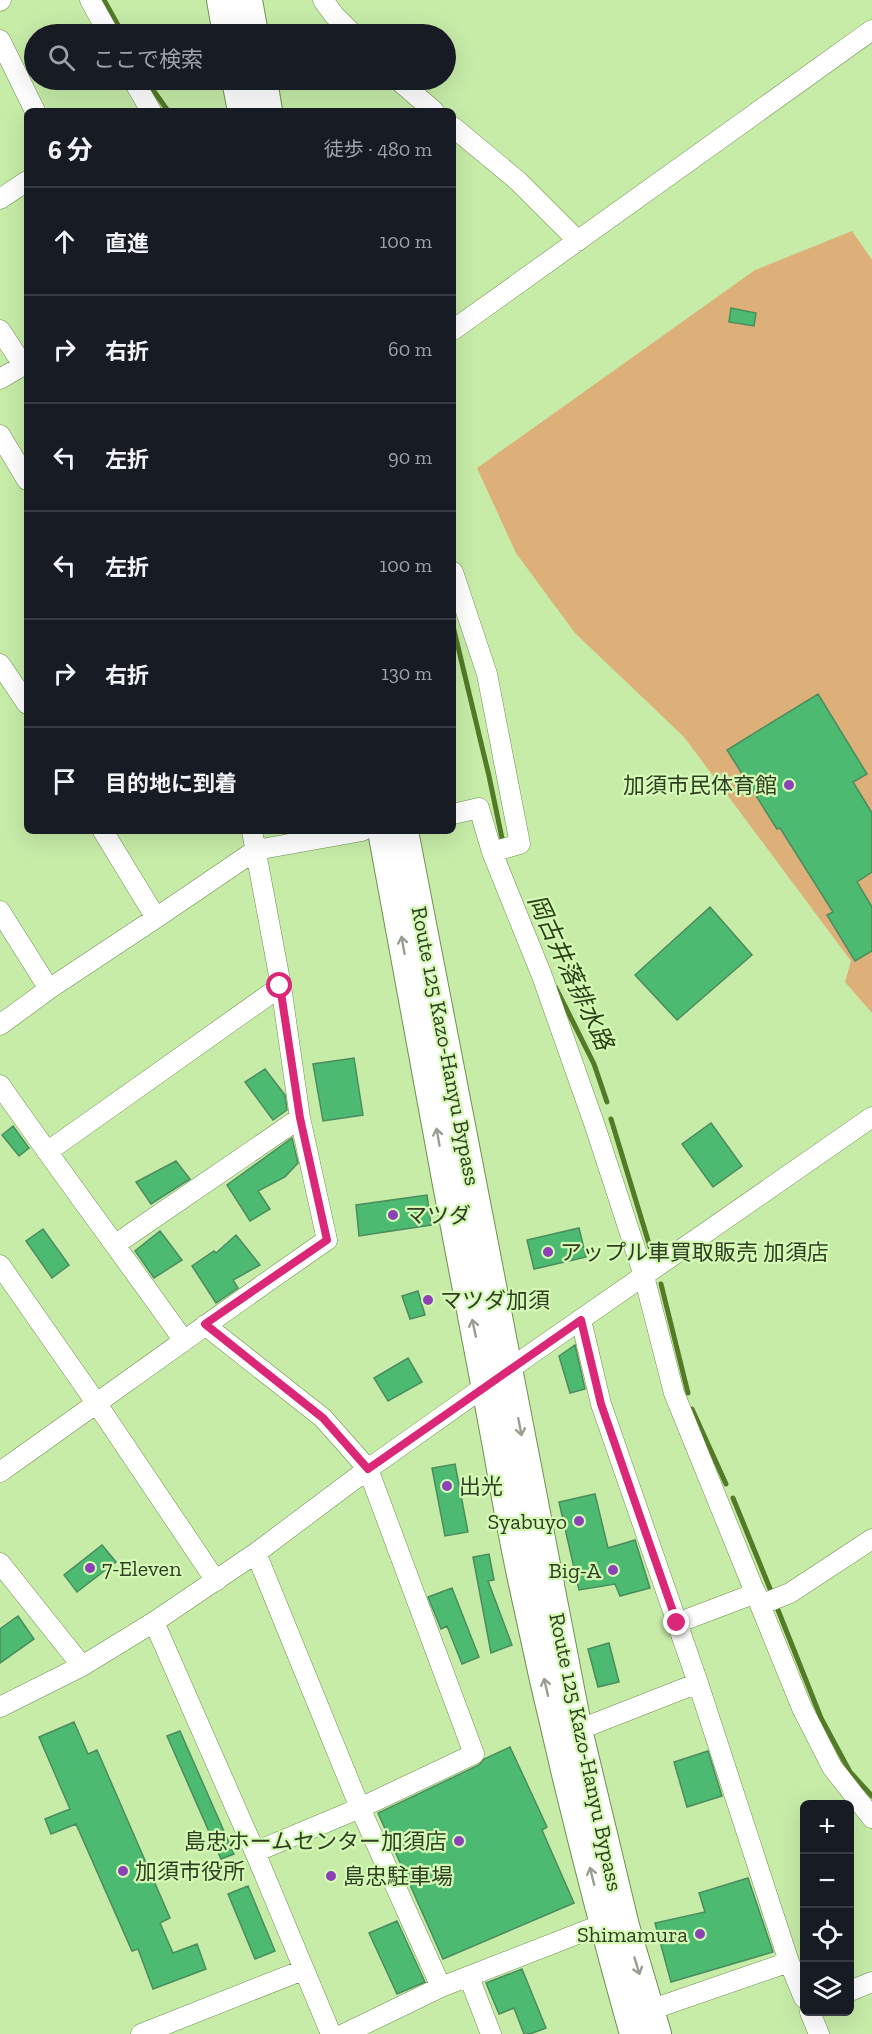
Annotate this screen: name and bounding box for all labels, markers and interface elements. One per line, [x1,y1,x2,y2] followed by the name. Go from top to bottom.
[24,24,456,90] search box
[45,41,78,74] icon: search
[93,46,203,73] text: ここで検索
[48,134,93,166] text: 6 分
[324,137,432,161] text: 徒歩 · 480 m
[48,225,81,258] icon: ahead
[379,229,432,253] text: 100 m
[105,230,149,257] text: 直進
[48,333,81,366] icon: right
[388,337,432,361] text: 60 m
[105,338,149,365] text: 右折
[48,441,81,474] icon: left
[388,445,432,469] text: 90 m
[105,446,149,473] text: 左折
[48,549,81,582] icon: left
[379,553,432,577] text: 100 m
[105,554,149,581] text: 左折
[48,657,81,690] icon: right
[381,661,432,685] text: 130 m
[105,662,149,689] text: 右折
[48,765,81,798] icon: arrive
[105,770,237,797] text: 目的地に到着
[623,772,777,799] place label: 加須市民体育館
[782,778,796,792] marker: 加須市民体育館
[522,890,620,1056] water label: 岡古井落排水路
[406,904,486,1188] street label: Route 125 Kazo-Hanyu Bypass
[397,936,408,955] one-way arrow
[266,972,292,998] route start
[432,1127,443,1147] one-way arrow
[405,1202,471,1229] place label: マツダ
[386,1208,400,1222] marker: マツダ
[560,1239,829,1266] place label: アップル車買取販売 加須店
[541,1245,555,1259] marker: アップル車買取販売 加須店
[440,1287,550,1314] place label: マツダ加須
[421,1293,435,1307] marker: マツダ加須
[467,1319,479,1338] one-way arrow
[515,1417,526,1436] one-way arrow
[459,1473,503,1500] place label: 出光
[440,1479,454,1493] marker: 出光
[488,1508,567,1535] place label: Syabuyo
[572,1514,586,1528] marker: Syabuyo
[102,1555,182,1582] place label: 7-Eleven
[549,1557,602,1584] place label: Big-A
[83,1561,97,1575] marker: 7-Eleven
[606,1563,620,1577] marker: Big-A
[663,1609,689,1635] route end
[543,1610,629,1894] street label: Route 125 Kazo-Hanyu Bypass
[540,1677,552,1696] one-way arrow
[800,1800,854,2016] map controls
[800,1800,854,1854] button: +
[184,1828,447,1855] place label: 島忠ホームセンター加須店
[452,1834,466,1848] marker: 島忠ホームセンター加須店
[800,1854,854,1908] button: −
[135,1858,245,1885] place label: 加須市役所
[343,1863,453,1890] place label: 島忠駐車場
[116,1864,130,1878] marker: 加須市役所
[585,1867,597,1886] one-way arrow
[324,1869,338,1883] marker: 島忠駐車場
[800,1908,854,1962] button: locate
[577,1921,688,1948] place label: Shimamura
[693,1927,707,1941] marker: Shimamura
[632,1956,643,1975] one-way arrow
[800,1962,854,2016] button: layers

